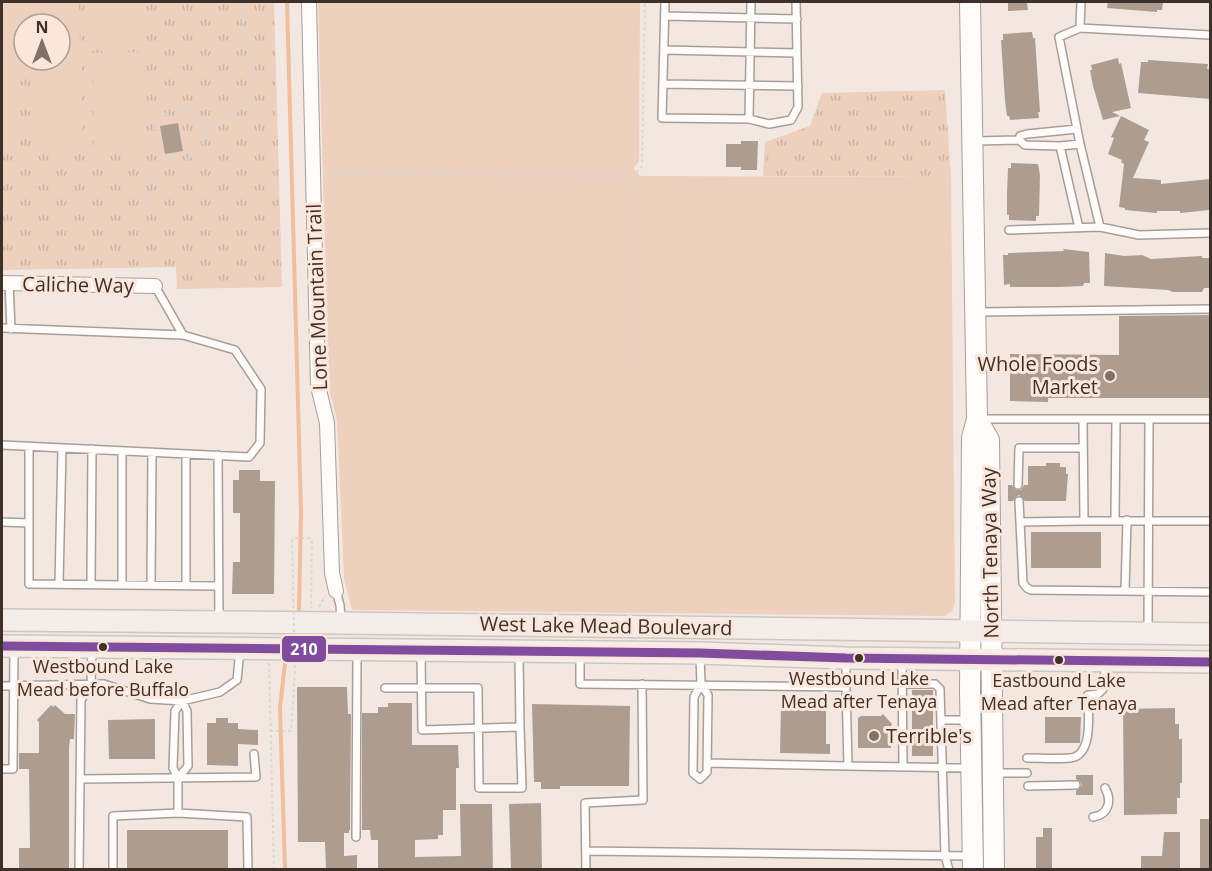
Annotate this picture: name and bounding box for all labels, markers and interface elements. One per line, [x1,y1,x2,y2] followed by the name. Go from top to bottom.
[12,12,72,72] north arrow
[35,16,49,38] text: N
[300,203,333,391] street label: Lone Mountain Trail
[22,270,135,299] street label: Caliche Way
[978,350,1098,400] place label: Whole Foods Market
[1103,369,1117,383] marker: Whole Foods Market
[974,466,1004,639] street label: North Tenaya Way
[479,610,733,641] street label: West Lake Mead Boulevard
[281,635,327,663] line badge: 210
[290,638,318,660] text: 210
[97,641,109,653] marker: Westbound Lake Mead before Buffalo
[853,652,865,664] marker: Westbound Lake Mead after Tenaya
[17,654,189,701] place label: Westbound Lake Mead before Buffalo
[1053,654,1065,666] marker: Eastbound Lake Mead after Tenaya
[781,666,937,713] place label: Westbound Lake Mead after Tenaya
[981,668,1137,715] place label: Eastbound Lake Mead after Tenaya
[886,722,972,749] place label: Terrible's
[867,729,881,743] marker: Terrible's

